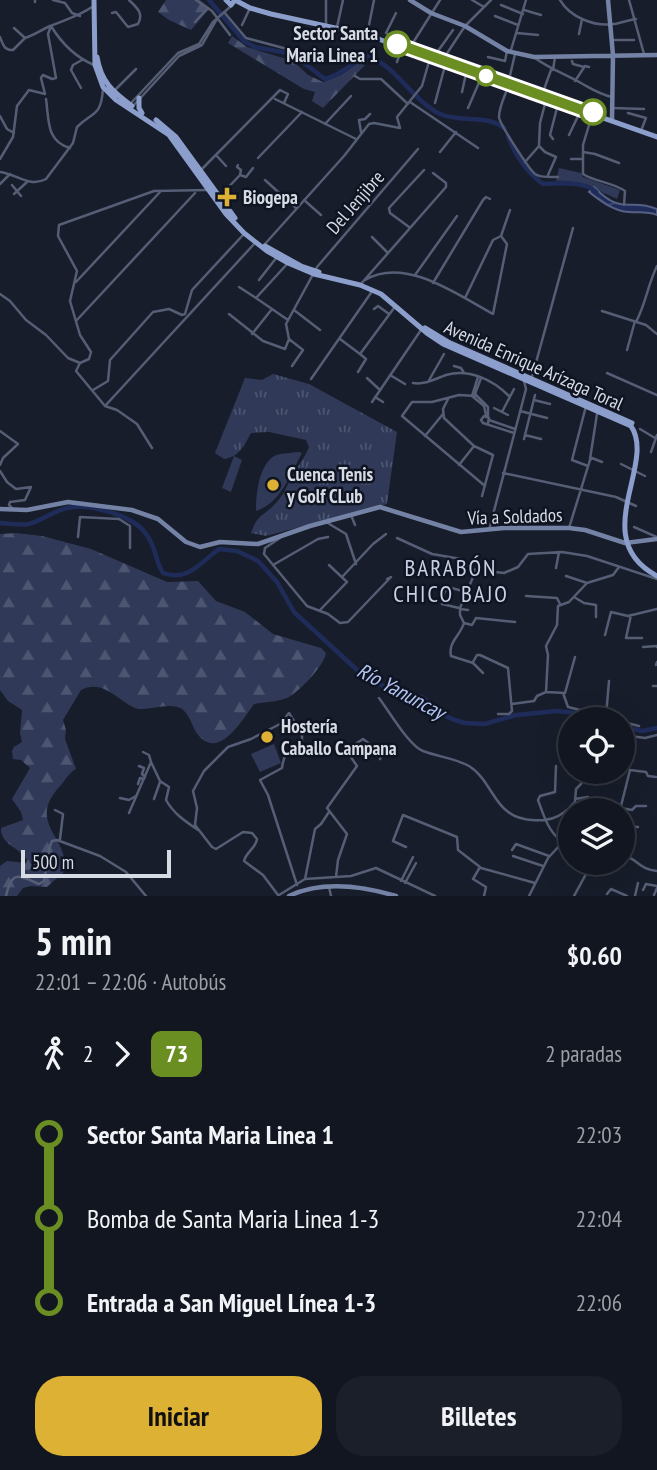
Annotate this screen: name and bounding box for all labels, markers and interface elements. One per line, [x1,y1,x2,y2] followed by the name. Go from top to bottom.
[286,21,378,67] place label: Sector Santa Maria Linea 1
[384,31,410,57] marker: Sector Santa Maria Linea 1
[476,66,496,86] unlabelled marker
[580,99,606,125] unlabelled marker
[321,165,389,239] street label: Del Jenjibre
[243,185,298,209] place label: Biogepa
[217,187,237,207] marker: Biogepa
[441,315,628,416] street label: Avenida Enrique Arízaga Toral
[286,462,373,508] place label: Cuenca Tenis y Golf CLub
[265,477,281,493] marker: Cuenca Tenis y Golf CLub
[466,502,563,530] street label: Vía a Soldados
[393,553,509,608] district label: BARABÓN CHICO BAJO
[352,657,452,727] water label: Río Yanuncay
[558,707,635,875] map controls
[558,707,635,784] button: locate
[281,714,397,760] place label: Hostería Caballo Campana
[259,729,275,745] marker: Hostería Caballo Campana
[558,798,635,875] button: layers
[21,847,172,879] scale bar
[32,850,74,874] text: 500 m
[35,916,112,965] text: 5 min
[567,939,622,972] text: $0.60
[35,967,226,996] text: 22:01 – 22:06 · Autobús
[35,1035,73,1073] icon: walk
[103,1035,141,1073] icon: forward
[165,1038,188,1069] text: 73
[83,1039,93,1068] text: 2
[545,1039,622,1068] text: 2 paradas
[87,1118,334,1151] text: Sector Santa Maria Linea 1
[576,1120,622,1149] text: 22:03
[87,1202,379,1235] text: Bomba de Santa Maria Linea 1-3
[576,1204,622,1233] text: 22:04
[87,1286,376,1319] text: Entrada a San Miguel Línea 1-3
[576,1288,622,1317] text: 22:06
[35,1376,322,1456] button: Iniciar
[336,1376,622,1456] button: Billetes

